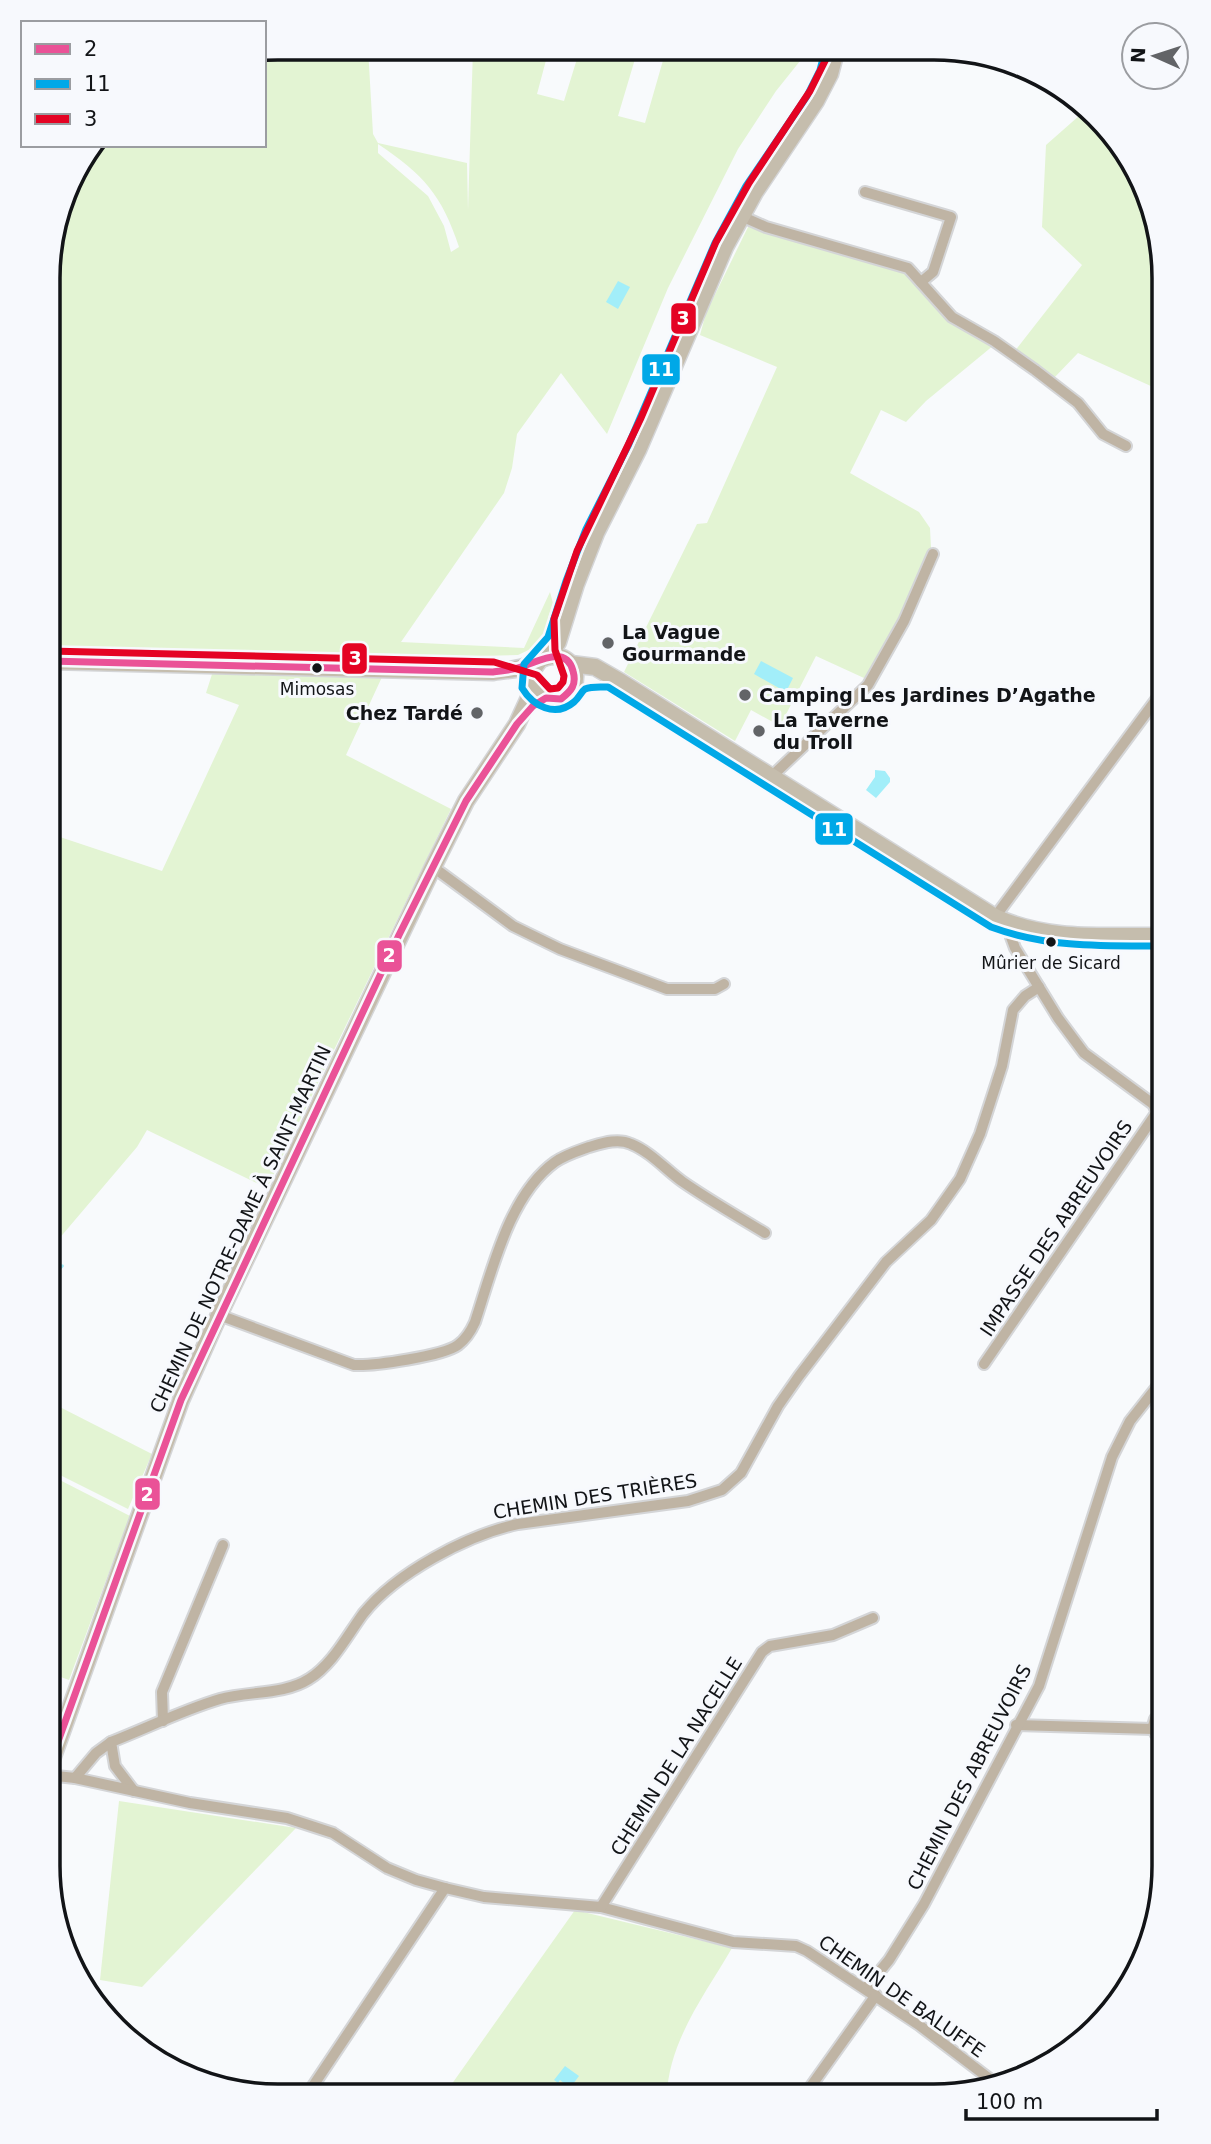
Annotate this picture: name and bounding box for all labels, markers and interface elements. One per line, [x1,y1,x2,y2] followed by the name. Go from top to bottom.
[21,21,266,147] legend
[1120,21,1190,91] north arrow
[84,37,97,61] text: 2
[1127,47,1149,64] text: N
[84,72,111,96] text: 11
[84,107,97,131] text: 3
[670,302,697,335] line badge: 3
[676,307,690,329] text: 3
[641,353,681,386] line badge: 11
[648,358,674,380] text: 11
[622,621,746,665] place label: La Vague Gourmande
[600,635,616,651] marker: La Vague Gourmande
[341,642,368,675] line badge: 3
[348,647,362,669] text: 3
[310,661,324,675] marker: Mimosas
[280,679,354,699] place label: Mimosas
[759,684,1096,706] place label: Camping Les Jardines D’Agathe
[737,687,753,703] marker: Camping Les Jardines D’Agathe
[346,702,463,724] place label: Chez Tardé
[469,705,485,721] marker: Chez Tardé
[773,709,889,753] place label: La Taverne du Troll
[751,723,767,739] marker: La Taverne du Troll
[814,812,854,846] line badge: 11
[821,818,847,840] text: 11
[1044,935,1058,949] marker: Mûrier de Sicard
[376,939,403,973] line badge: 2
[382,944,396,966] text: 2
[981,953,1121,973] place label: Mûrier de Sicard
[145,1042,335,1416] street label: CHEMIN DE NOTRE-DAME À SAINT-MARTIN
[975,1116,1137,1340] street label: IMPASSE DES ABREUVOIRS
[491,1469,699,1523] street label: CHEMIN DES TRIÈRES
[134,1477,161,1511] line badge: 2
[140,1483,154,1505] text: 2
[606,1653,746,1859] street label: CHEMIN DE LA NACELLE
[902,1661,1036,1893] street label: CHEMIN DES ABREUVOIRS
[815,1930,989,2062] street label: CHEMIN DE BALUFFE
[966,2078,1157,2122] scale bar
[976,2090,1043,2114] text: 100 m

